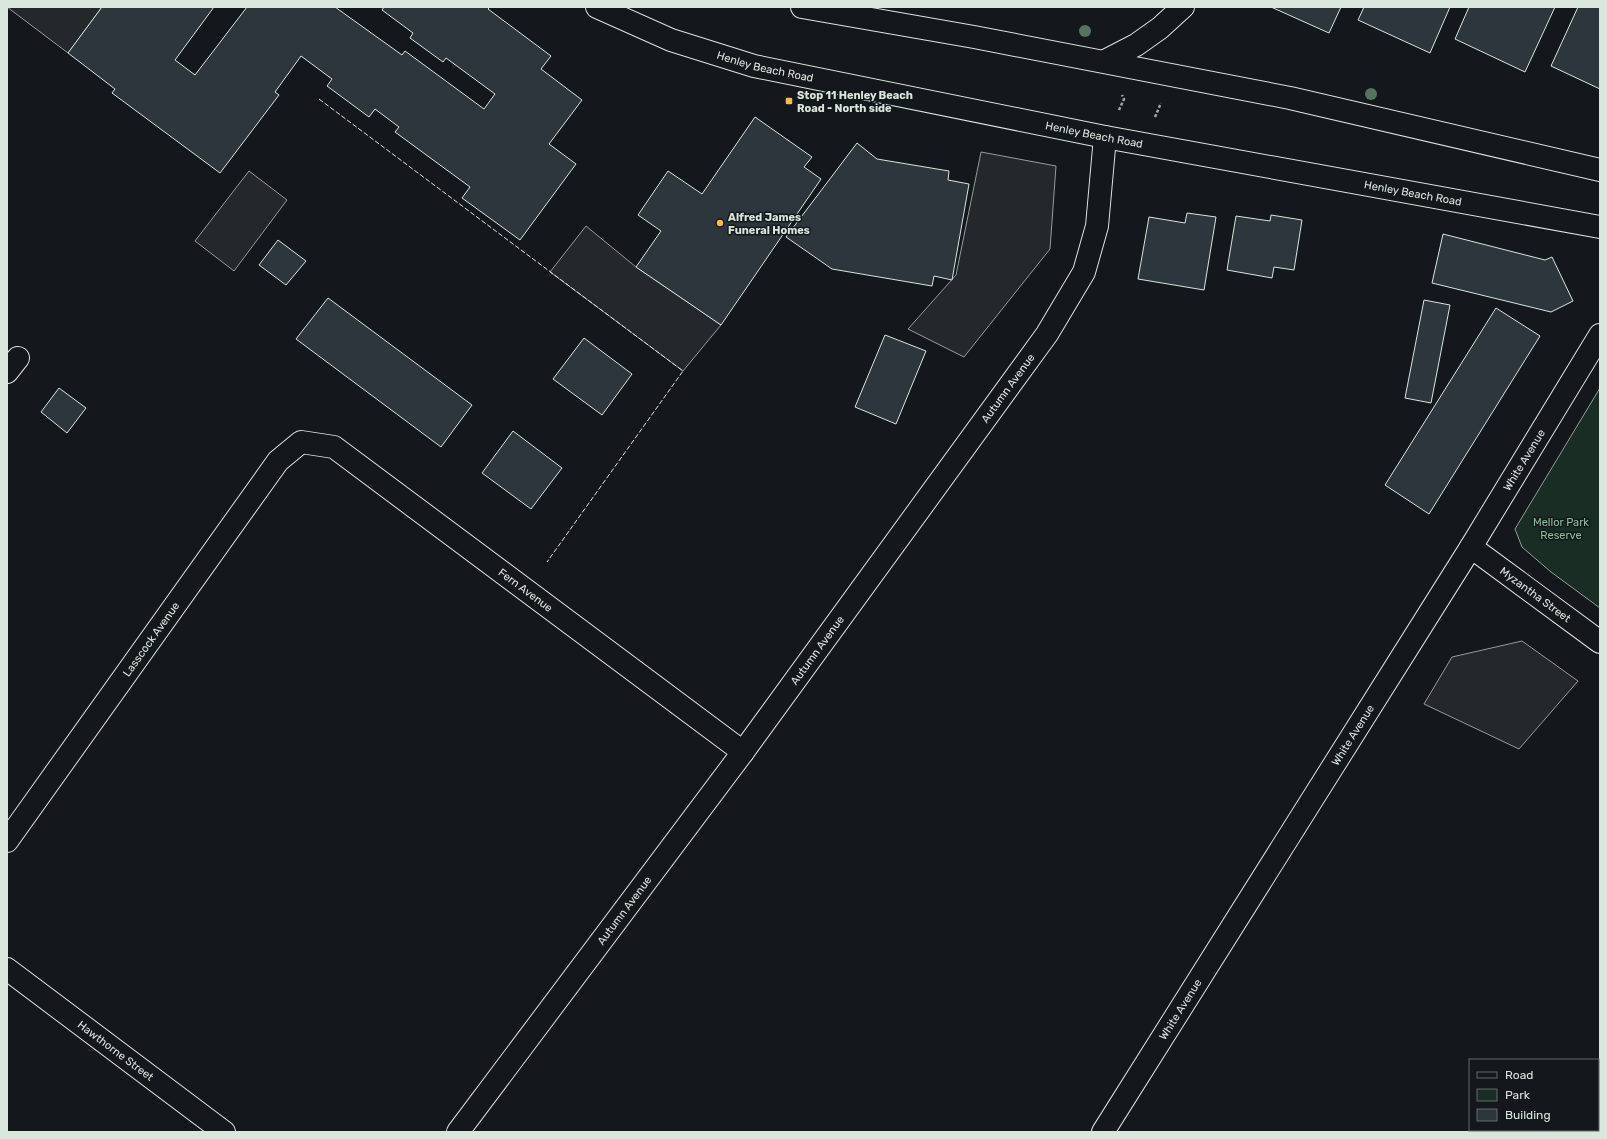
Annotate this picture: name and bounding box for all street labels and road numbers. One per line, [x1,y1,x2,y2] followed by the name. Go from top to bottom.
[715,48,815,84] street label: Henley Beach Road
[1044,119,1144,150] street label: Henley Beach Road
[1363,178,1463,208] street label: Henley Beach Road
[978,351,1037,425] street label: Autumn Avenue
[1500,427,1548,493] street label: White Avenue
[1497,564,1574,625] street label: Myzantha Street
[496,565,555,614] street label: Fern Avenue
[120,599,182,679] street label: Lasscock Avenue
[788,613,847,687] street label: Autumn Avenue
[1329,702,1377,768] street label: White Avenue
[594,874,654,947] street label: Autumn Avenue
[1156,976,1204,1042] street label: White Avenue
[75,1018,157,1084] street label: Hawthorne Street

